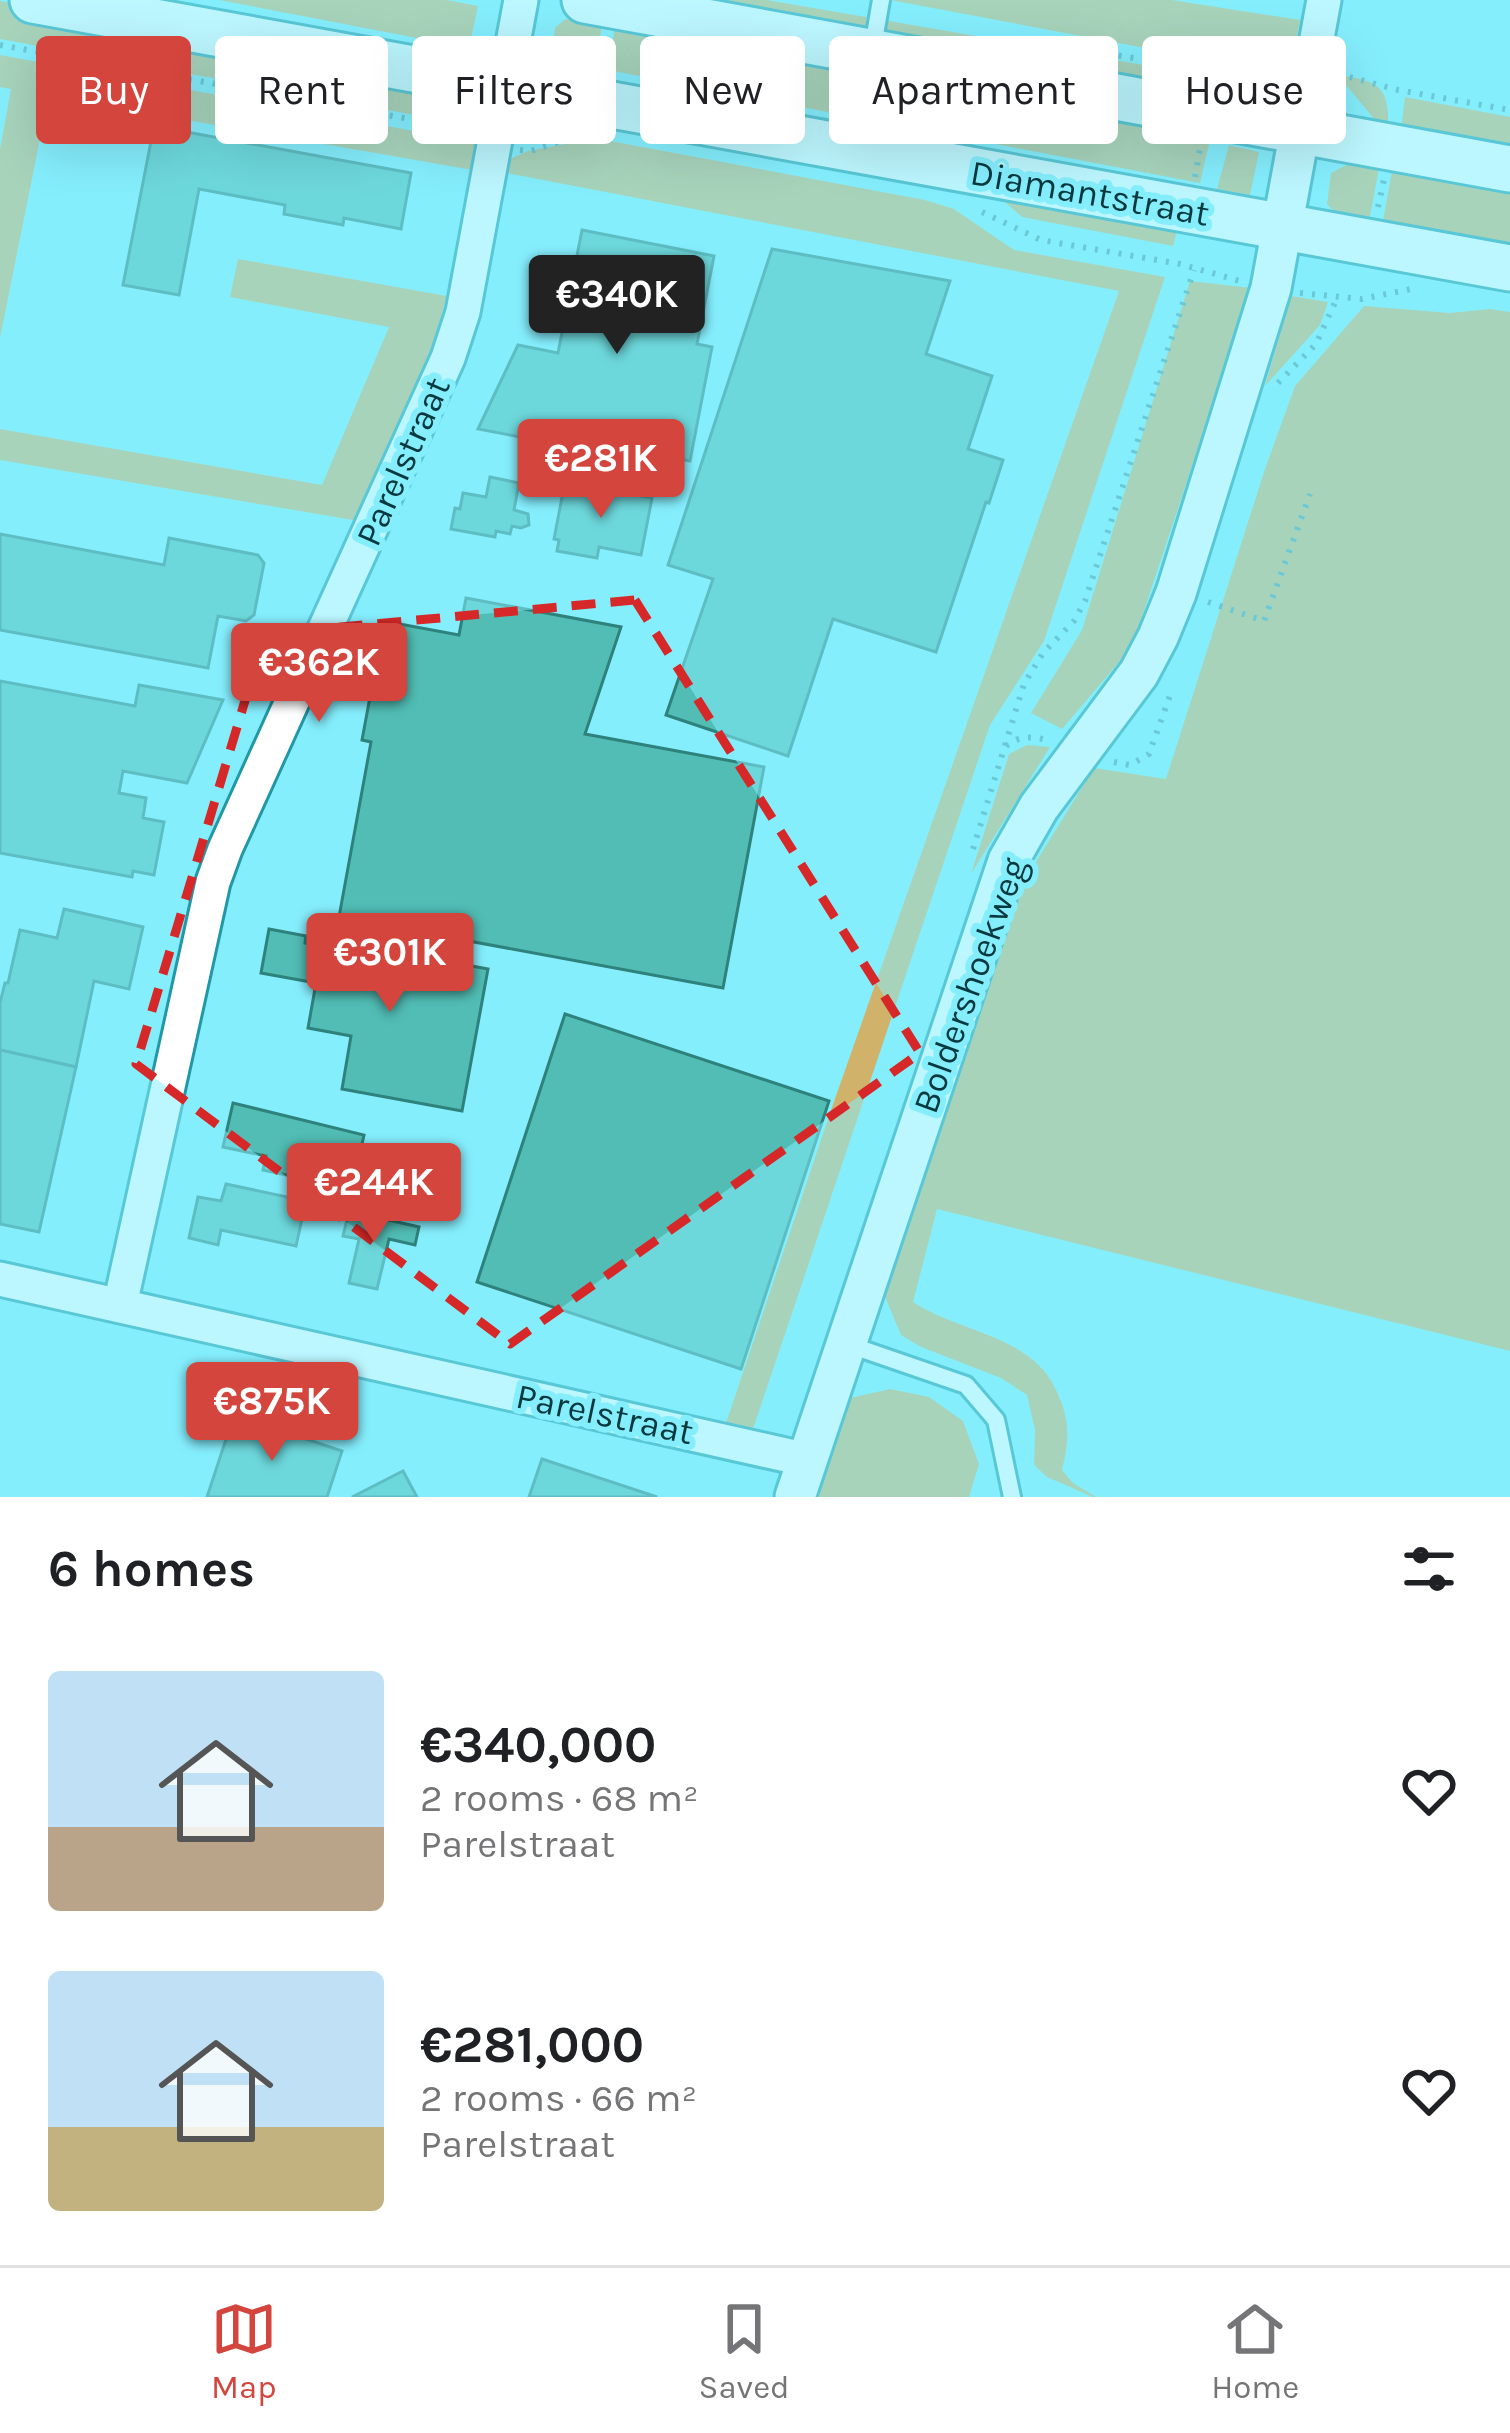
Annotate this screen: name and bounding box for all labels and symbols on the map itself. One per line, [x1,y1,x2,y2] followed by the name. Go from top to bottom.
[967,151,1212,235] street label: Diamantstraat
[533,255,701,357] pin: €340K
[347,371,459,552] street label: Parelstraat
[517,419,685,521] pin: €281K
[235,623,403,725] pin: €362K
[904,852,1036,1119] street label: Boldershoekweg
[306,913,474,1015] pin: €301K
[290,1143,458,1245] pin: €244K
[188,1362,356,1464] pin: €875K
[512,1375,697,1453] street label: Parelstraat

